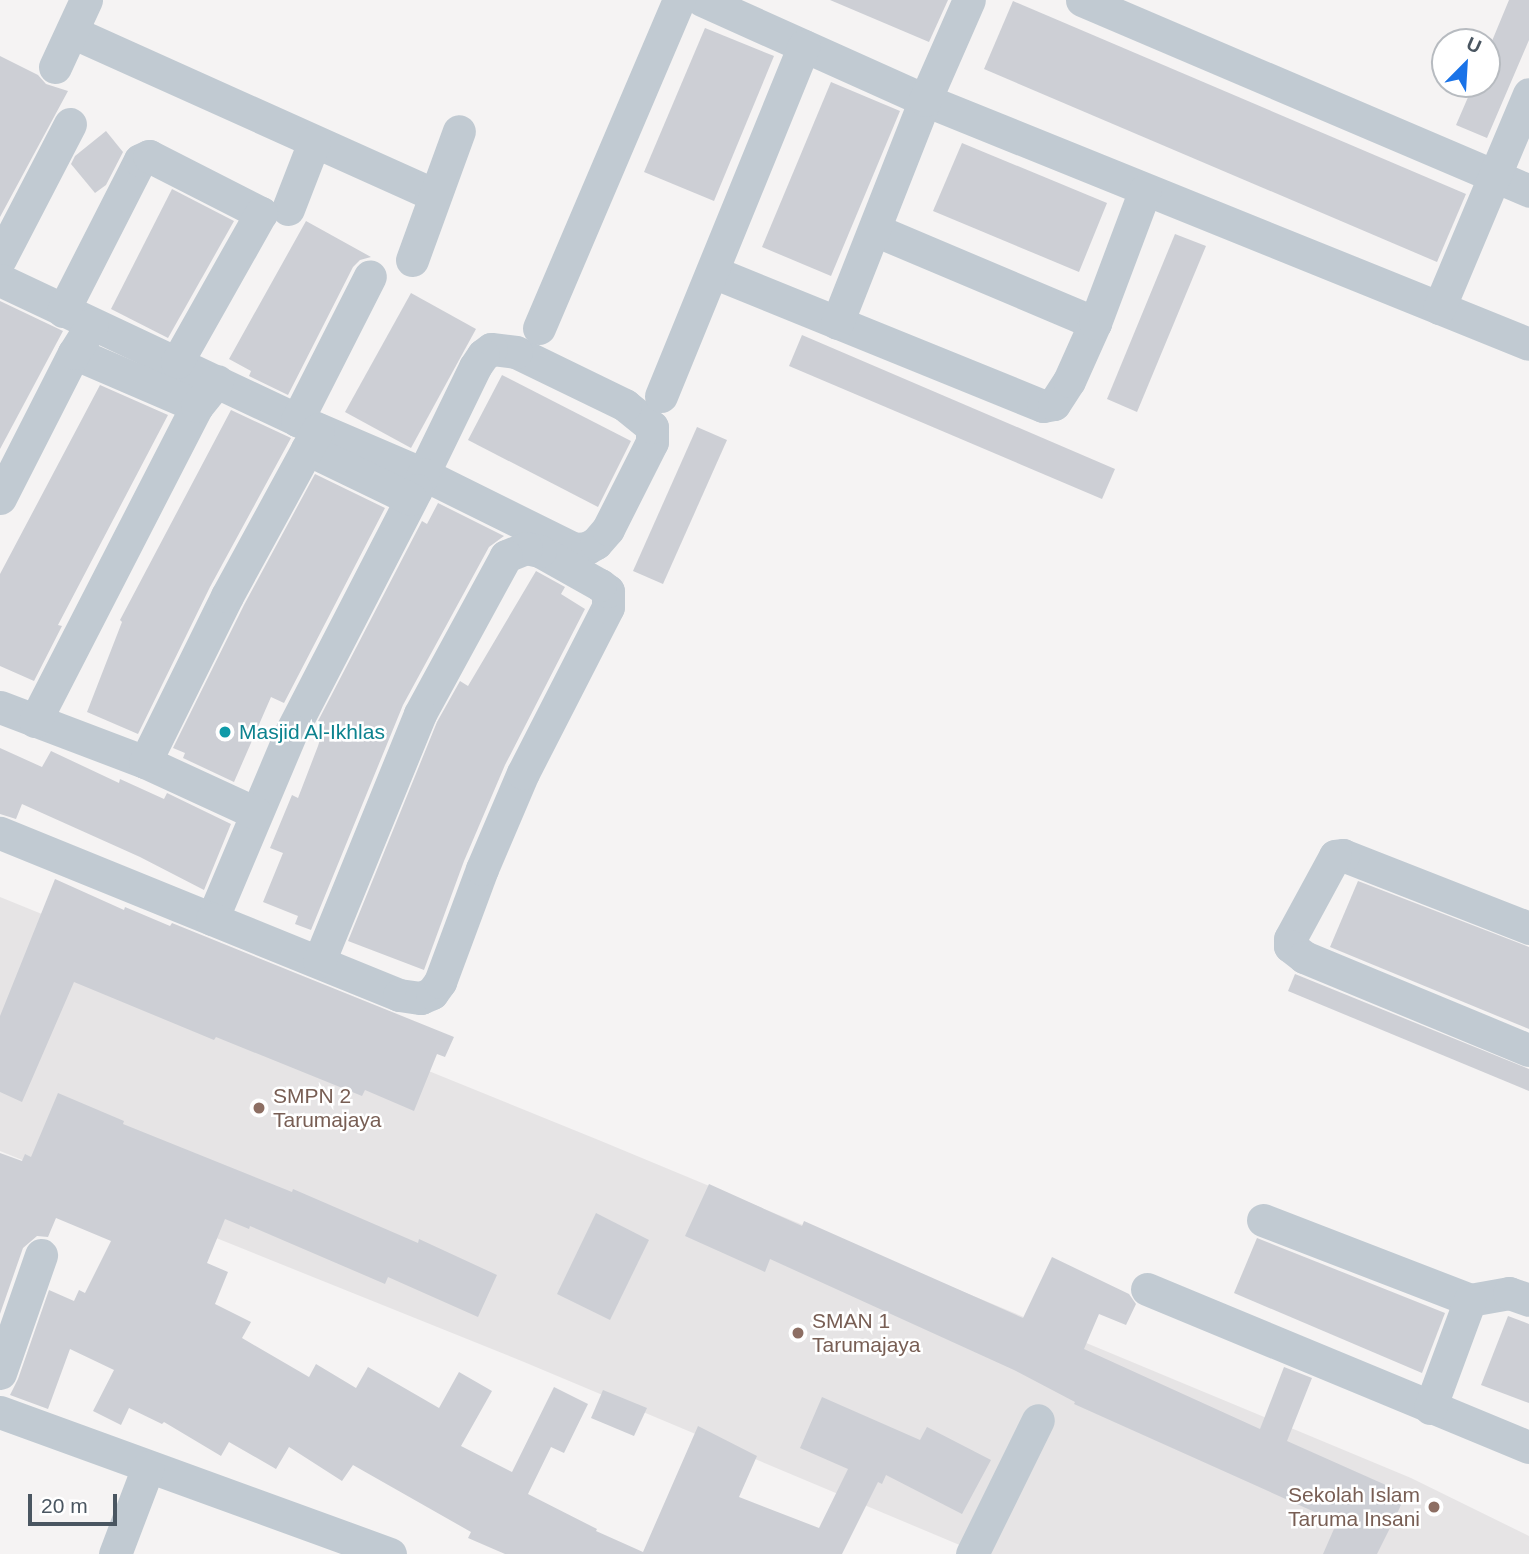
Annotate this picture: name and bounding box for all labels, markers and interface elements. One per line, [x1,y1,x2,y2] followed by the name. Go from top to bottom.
[1431,28,1501,98] north arrow
[1463,33,1484,58] text: U
[239,719,386,745] place label: Masjid Al-Ikhlas
[217,724,233,740] marker: Masjid Al-Ikhlas
[273,1083,382,1133] place label: SMPN 2 Tarumajaya
[251,1100,267,1116] marker: SMPN 2 Tarumajaya
[812,1308,921,1358] place label: SMAN 1 Tarumajaya
[790,1325,806,1341] marker: SMAN 1 Tarumajaya
[32,1480,121,1524] scale bar
[1288,1482,1420,1532] place label: Sekolah Islam Taruma Insani
[41,1494,88,1517] text: 20 m
[1426,1499,1442,1515] marker: Sekolah Islam Taruma Insani

